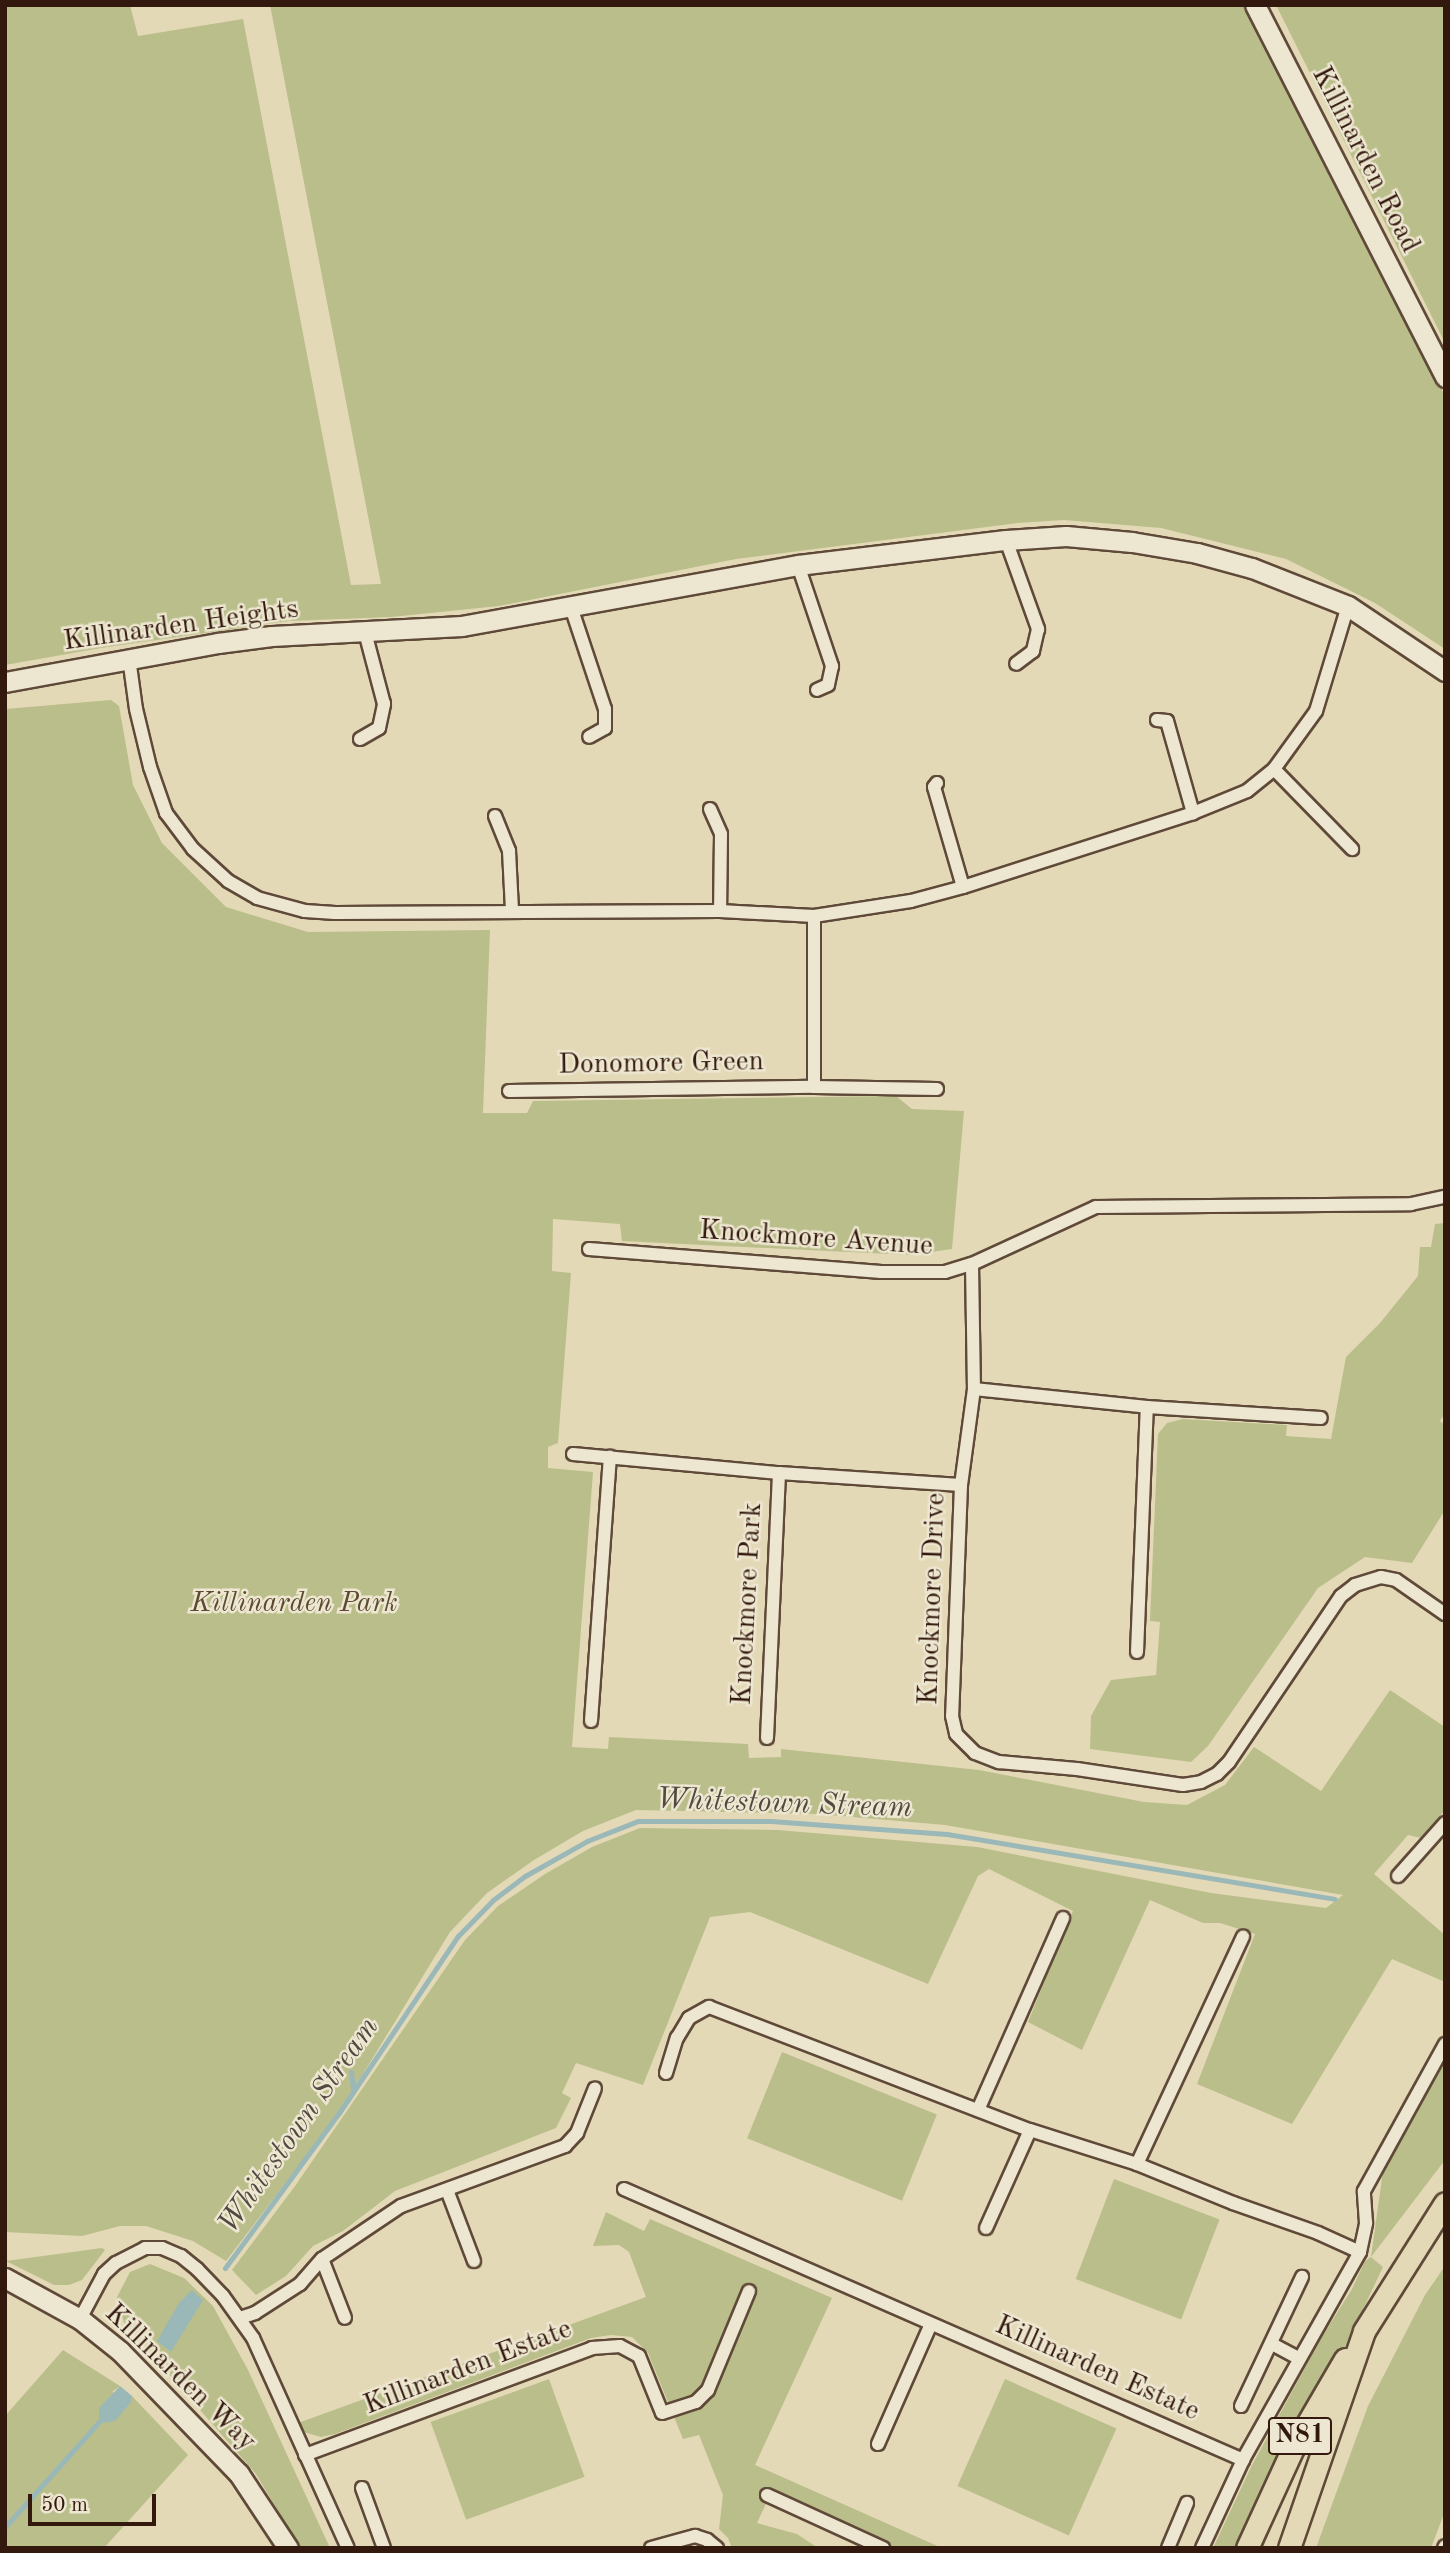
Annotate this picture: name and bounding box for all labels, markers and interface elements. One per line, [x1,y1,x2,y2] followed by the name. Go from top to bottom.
[1304,61,1426,259] street label: Killinarden Road
[61,593,301,659] street label: Killinarden Heights
[558,1045,764,1083] street label: Donomore Green
[698,1214,934,1264] street label: Knockmore Avenue
[913,1492,953,1706] street label: Knockmore Drive
[726,1502,770,1706] street label: Knockmore Park
[190,1587,398,1621] park label: Killinarden Park
[655,1782,913,1826] water label: Whitestown Stream
[211,2011,387,2241] water label: Whitestown Stream
[97,2297,263,2459] street label: Killinarden Way
[990,2309,1204,2429] street label: Killinarden Estate
[359,2313,577,2423] street label: Killinarden Estate
[1267,2414,1333,2458] road number: N81
[32,2480,159,2524] scale bar
[41,2495,88,2516] text: 50 m

